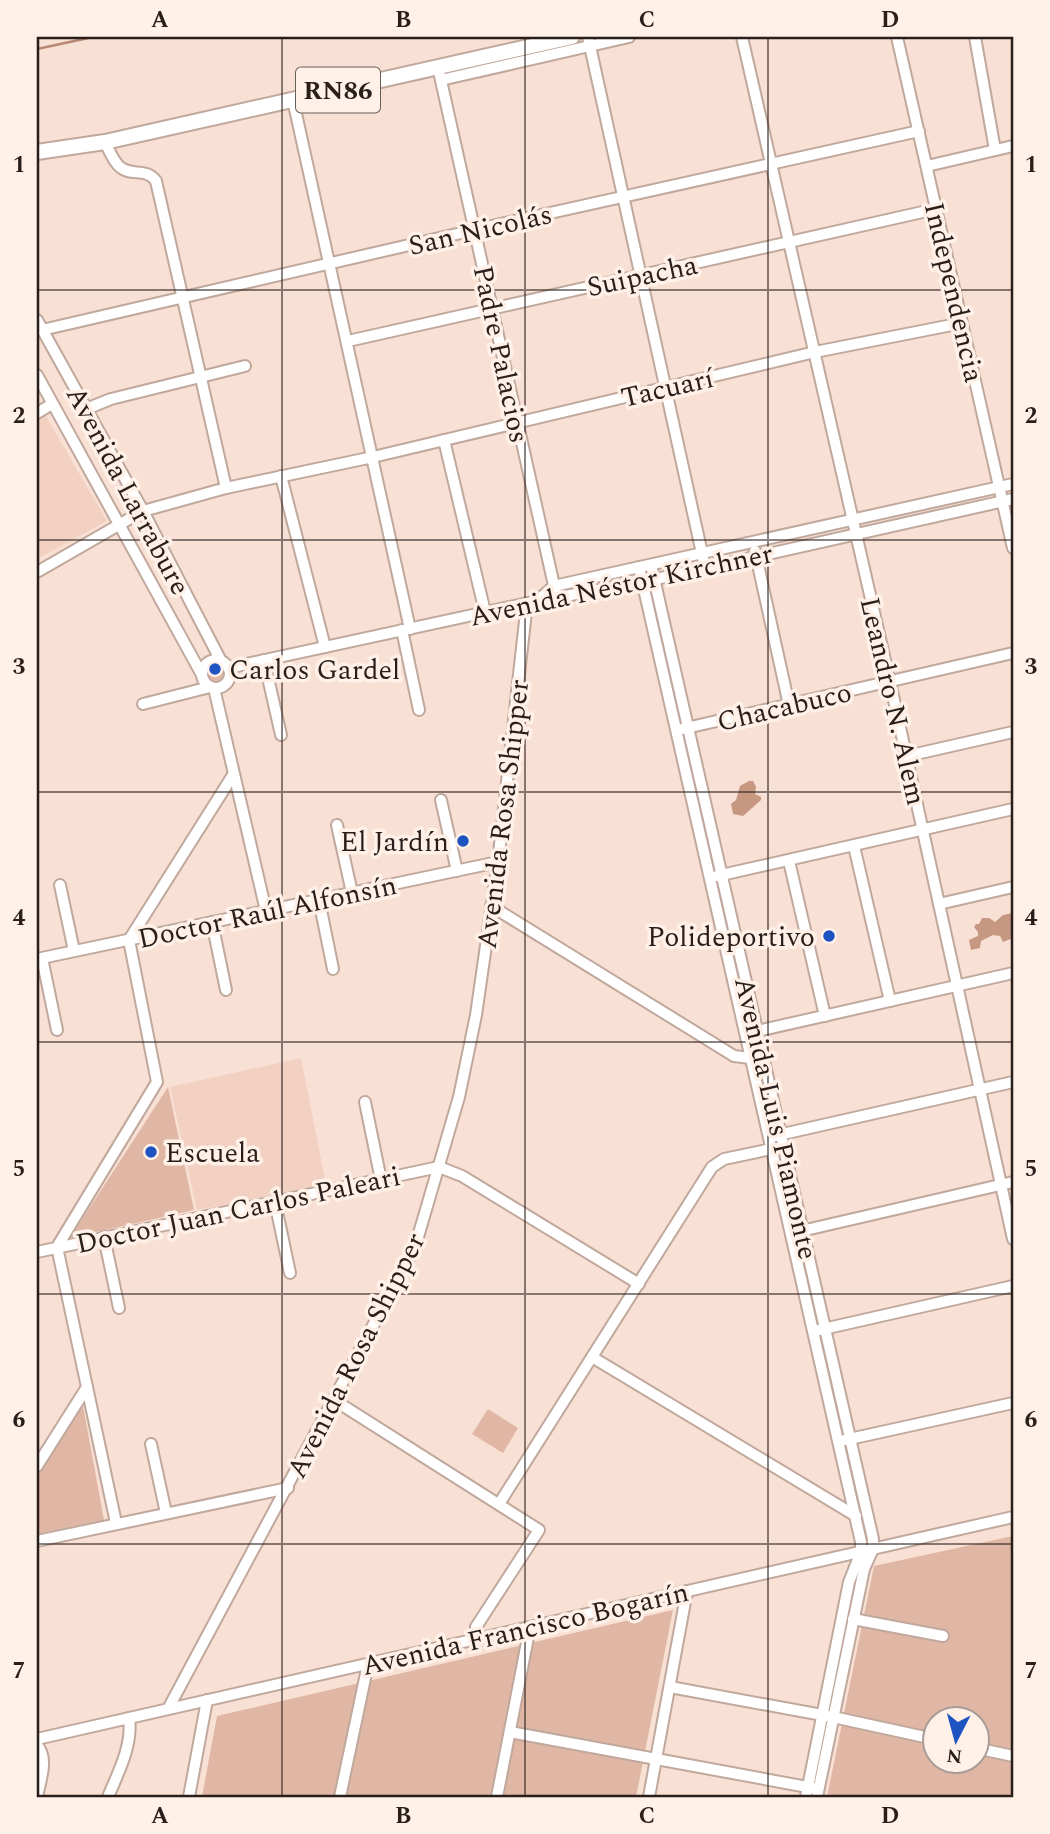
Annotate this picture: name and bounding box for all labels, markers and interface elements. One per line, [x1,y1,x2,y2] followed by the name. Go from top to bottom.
[151,3,169,38] text: A
[395,3,411,38] text: B
[639,3,655,38] text: C
[881,3,899,38] text: D
[296,68,380,113] road number: RN86
[13,148,25,183] text: 1
[1025,148,1037,183] text: 1
[404,193,556,268] street label: San Nicolás
[912,198,995,387] street label: Independencia
[583,244,702,309] street label: Suipacha
[461,262,540,447] street label: Padre Palacios
[617,357,719,420] street label: Tacuarí
[54,378,201,603] street label: Avenida Larrabure
[13,399,26,434] text: 2
[1025,399,1038,434] text: 2
[466,532,777,639] street label: Avenida Néstor Kirchner
[848,593,937,810] street label: Leandro N. Alem
[229,649,400,692] place label: Carlos Gardel
[13,650,26,685] text: 3
[1025,650,1038,685] text: 3
[207,661,223,677] marker: Carlos Gardel
[713,671,856,744] street label: Chacabuco
[466,677,541,951] street label: Avenida Rosa Shipper
[340,821,449,864] place label: El Jardín
[455,833,471,849] marker: El Jardín
[134,864,401,961] street label: Doctor Raúl Alfonsín
[13,901,26,936] text: 4
[1025,901,1038,936] text: 4
[647,916,815,959] place label: Polideportivo
[821,928,837,944] marker: Polideportivo
[722,973,829,1264] street label: Avenida Luis Piamonte
[165,1132,260,1175] place label: Escuela
[143,1144,159,1160] marker: Escuela
[13,1152,25,1187] text: 5
[1025,1152,1037,1187] text: 5
[72,1155,405,1266] street label: Doctor Juan Carlos Paleari
[276,1225,437,1486] street label: Avenida Rosa Shipper
[13,1403,26,1438] text: 6
[1025,1403,1038,1438] text: 6
[358,1571,693,1688] street label: Avenida Francisco Bogarín
[13,1654,25,1689] text: 7
[1025,1654,1037,1689] text: 7
[920,1704,990,1774] north arrow
[945,1740,964,1771] text: N
[151,1799,169,1834] text: A
[395,1799,411,1834] text: B
[639,1799,655,1834] text: C
[881,1799,899,1834] text: D

